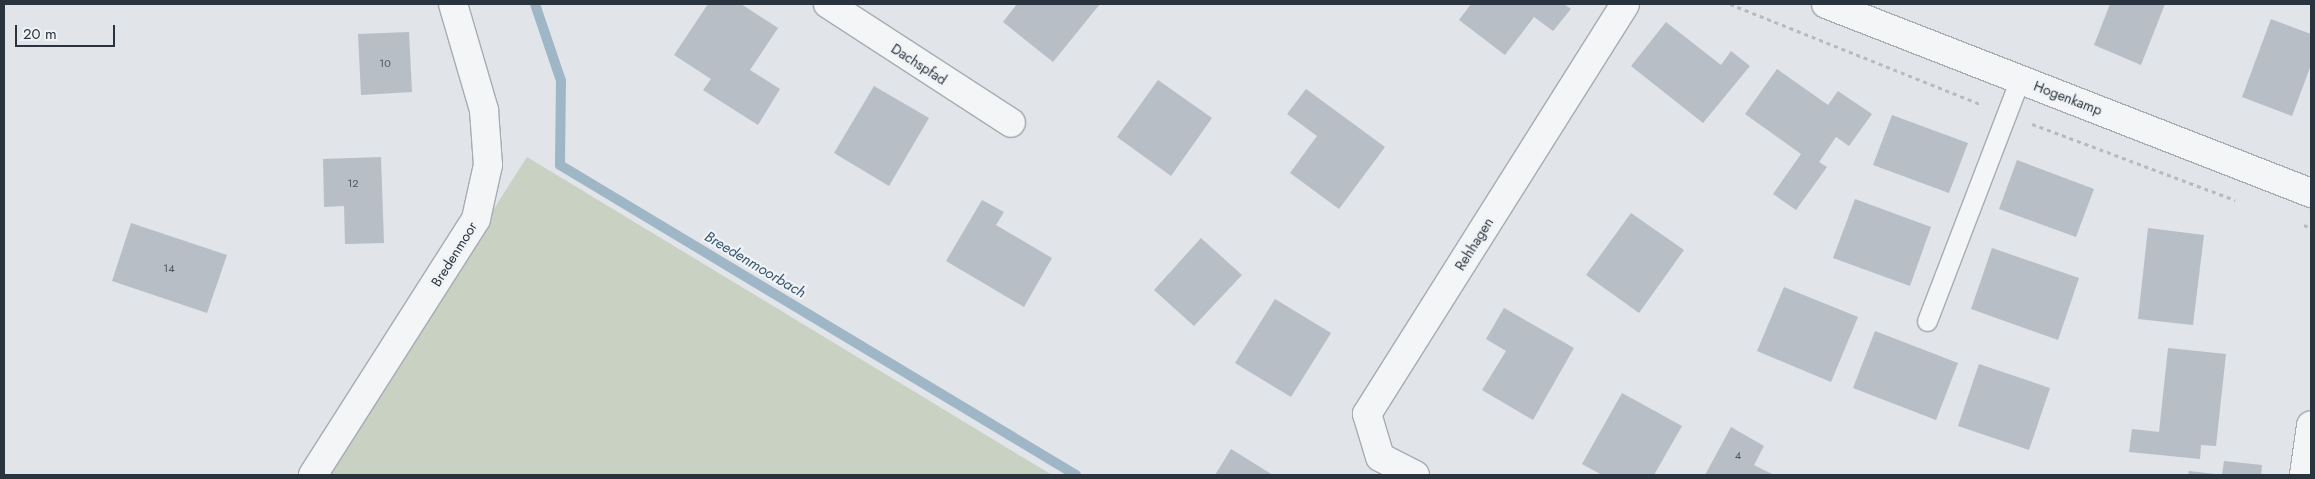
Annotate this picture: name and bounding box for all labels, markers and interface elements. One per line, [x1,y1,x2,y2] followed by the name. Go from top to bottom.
[18,15,118,47] scale bar
[23,23,57,45] text: 20 m
[888,40,950,88] street label: Dachspfad
[379,56,391,70] house number: 10
[2031,77,2105,119] street label: Hogenkamp
[347,176,359,190] house number: 12
[1451,215,1497,273] street label: Rehhagen
[427,219,481,289] street label: Bredenmoor
[701,228,809,302] water label: Breedenmoorbach
[163,261,175,275] house number: 14
[1735,448,1741,462] house number: 4

